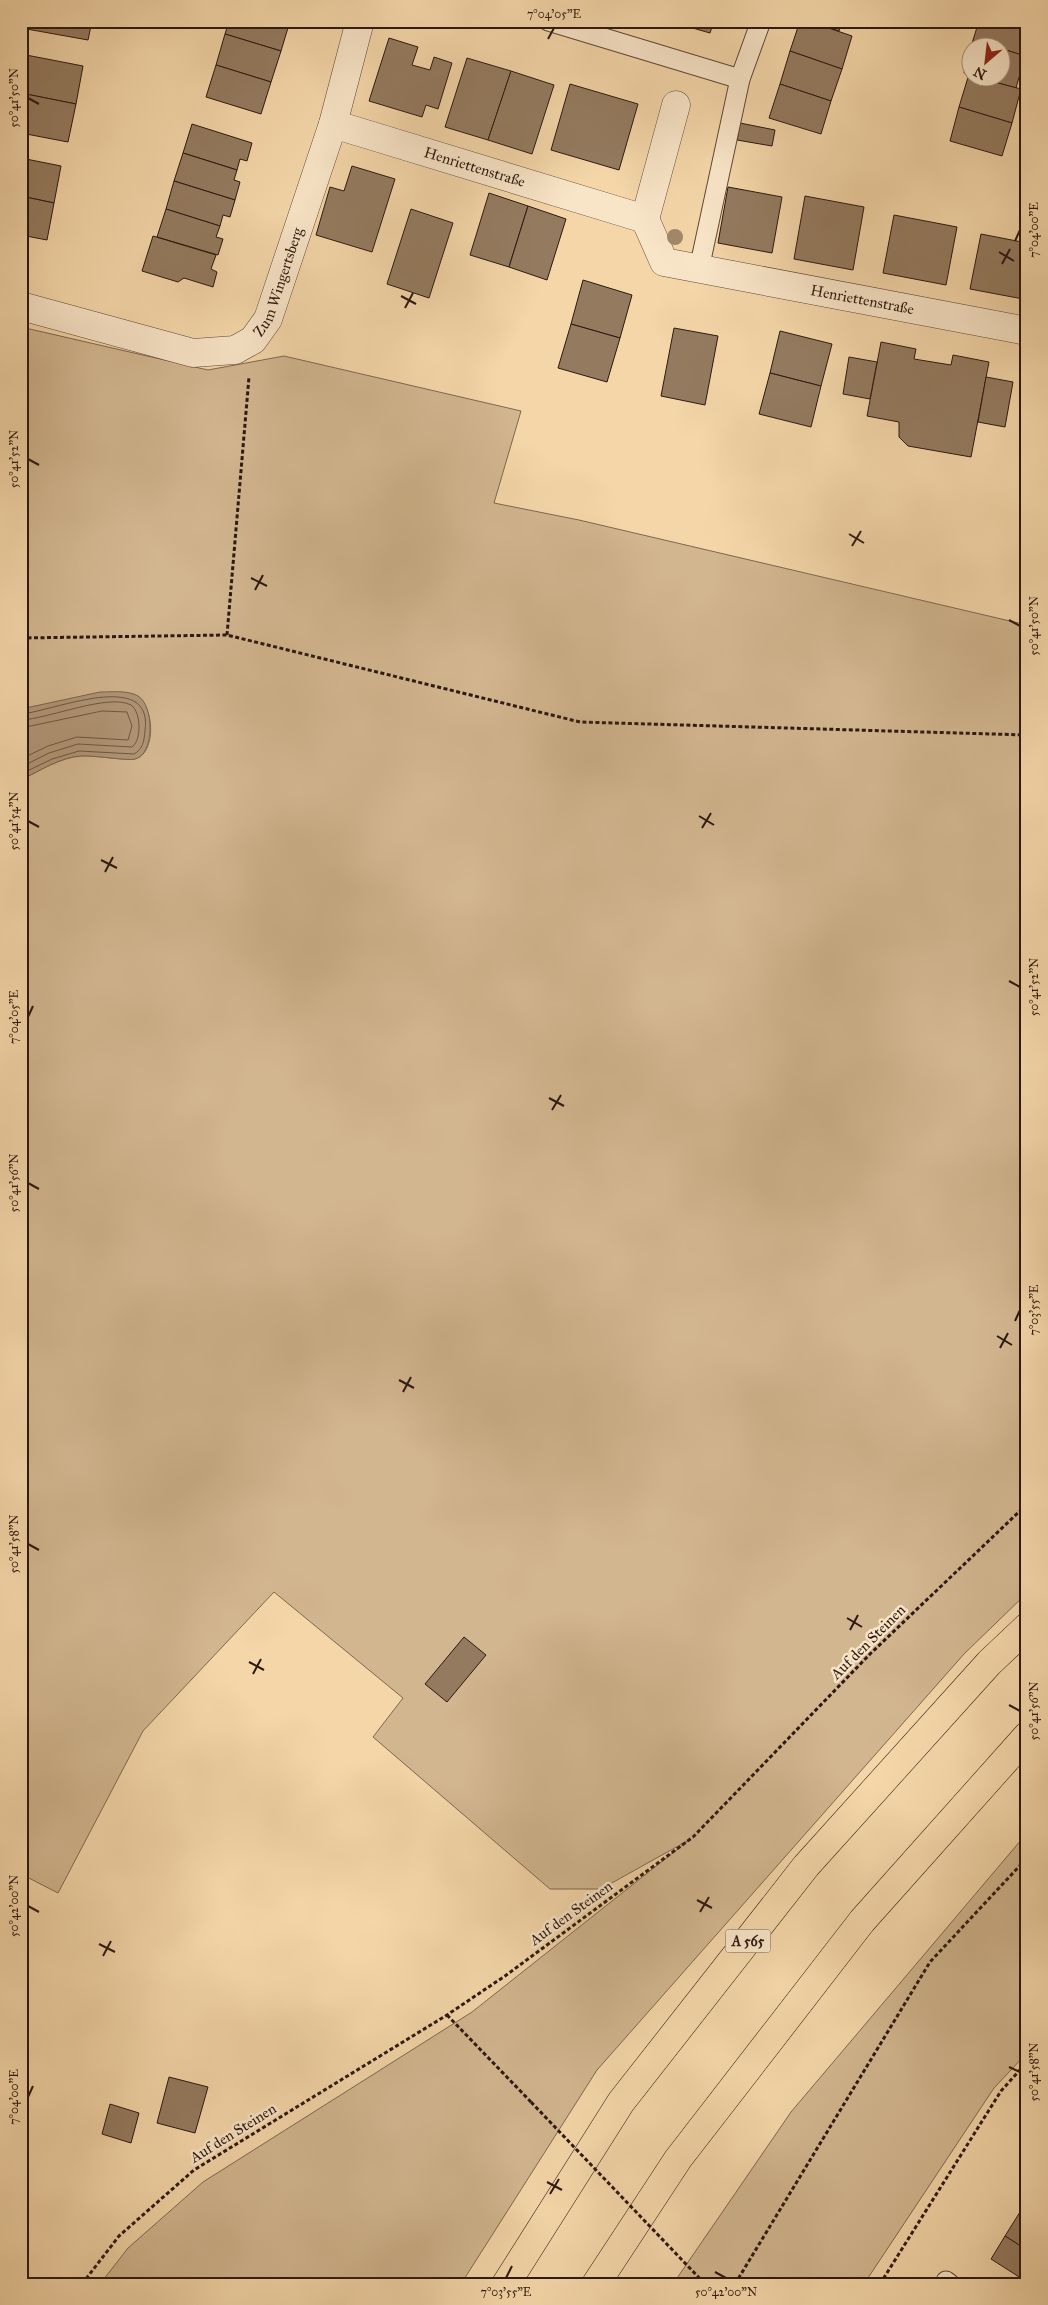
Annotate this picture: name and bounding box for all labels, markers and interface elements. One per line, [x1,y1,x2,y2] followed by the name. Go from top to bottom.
[527,7,581,21] text: 7°04'05"E
[960,38,1010,88] north arrow
[971,63,989,83] text: N
[7,68,21,128] text: 50°41'50"N
[422,143,527,191] street label: Henriettenstraße
[1027,202,1041,258] text: 7°04'00"E
[249,224,307,340] street label: Zum Wingertsberg
[809,281,916,318] street label: Henriettenstraße
[7,430,21,488] text: 50°41'52"N
[1027,596,1041,656] text: 50°41'50"N
[7,791,21,851] text: 50°41'54"N
[1027,958,1041,1016] text: 50°41'52"N
[7,990,21,1044] text: 7°04'05"E
[7,1154,21,1212] text: 50°41'56"N
[1027,1284,1041,1335] text: 7°03'55"E
[7,1514,21,1574] text: 50°41'58"N
[826,1601,909,1684] street label: Auf den Steinen
[1027,1682,1041,1740] text: 50°41'56"N
[7,1875,21,1937] text: 50°42'00"N
[525,1877,616,1950] street label: Auf den Steinen
[726,1930,770,1952] road number: A 565
[1027,2042,1041,2102] text: 50°41'58"N
[7,2069,21,2125] text: 7°04'00"E
[186,2099,279,2167] street label: Auf den Steinen
[481,2285,532,2299] text: 7°03'55"E
[695,2285,757,2299] text: 50°42'00"N

